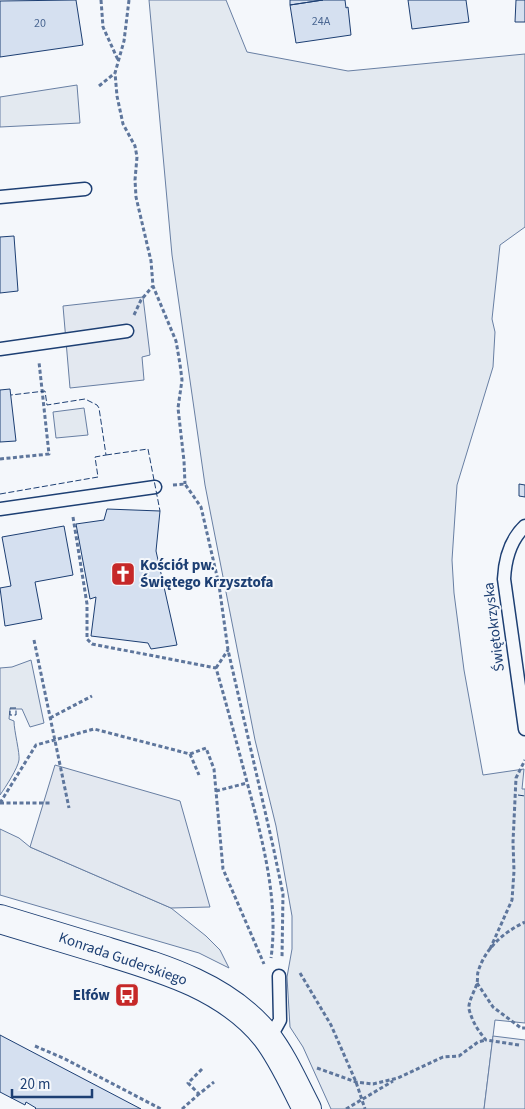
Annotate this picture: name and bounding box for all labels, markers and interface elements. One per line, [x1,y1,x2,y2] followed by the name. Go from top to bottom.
[312,13,331,30] house number: 24A
[34,15,46,32] house number: 20
[140,555,274,593] place label: Kościół pw. Świętego Krzysztofa
[110,561,136,587] church icon: Kościół pw. Świętego Krzysztofa
[478,581,510,673] street label: Świętokrzyska
[56,927,190,991] street label: Konrada Guderskiego
[114,982,140,1008] bus stop icon: Elfów
[73,985,110,1006] place label: Elfów
[12,1066,92,1098] scale bar
[20,1074,50,1095] text: 20 m

